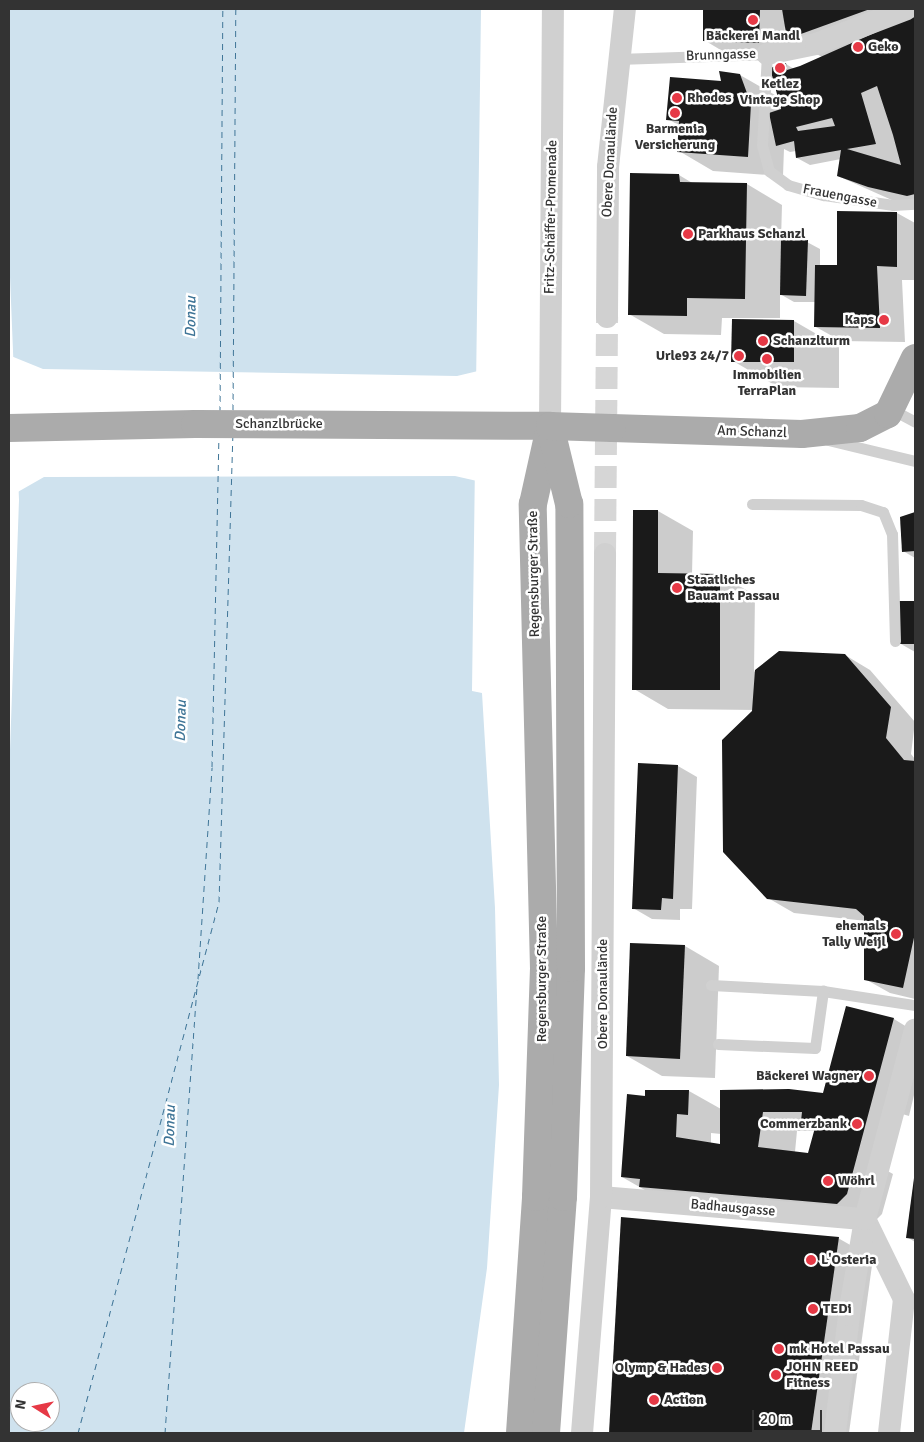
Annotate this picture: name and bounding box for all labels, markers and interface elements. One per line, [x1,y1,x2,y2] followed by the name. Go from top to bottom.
[747,14,759,26] marker: Bäckerei Mandl
[706,28,800,44] place label: Bäckerei Mandl
[868,39,899,55] place label: Geko
[852,41,864,53] marker: Geko
[686,45,756,65] street label: Brunngasse
[774,62,786,74] marker: Ketlez Vintage Shop
[740,76,820,108] place label: Ketlez Vintage Shop
[687,90,732,106] place label: Rhodos
[671,92,683,104] marker: Rhodos
[599,106,621,218] street label: Obere Donaulände
[669,107,681,119] marker: Barmenia Versicherung
[635,121,715,154] place label: Barmenia Versicherung
[541,140,561,294] street label: Fritz-Schäffer-Promenade
[802,181,878,211] street label: Frauengasse
[698,226,805,242] place label: Parkhaus Schanzl
[682,228,694,240] marker: Parkhaus Schanzl
[182,296,200,338] water label: Donau
[844,312,874,328] place label: Kaps
[878,314,890,326] marker: Kaps
[773,333,850,349] place label: Schanzlturm
[757,335,769,347] marker: Schanzlturm
[656,348,729,364] place label: Urle93 24/7
[733,350,745,362] marker: Urle93 24/7
[761,353,773,365] marker: Immobilien TerraPlan
[732,367,802,400] place label: Immobilien TerraPlan
[235,416,323,432] street label: Schanzlbrücke
[717,422,787,442] street label: Am Schanzl
[524,511,544,637] street label: Regensburger Straße
[687,572,780,604] place label: Staatliches Bauamt Passau
[671,582,683,594] marker: Staatliches Bauamt Passau
[171,700,191,742] water label: Donau
[534,916,550,1042] street label: Regensburger Straße
[822,918,886,950] place label: ehemals Tally Weijl
[890,928,902,940] marker: ehemals Tally Weijl
[595,939,611,1049] street label: Obere Donaulände
[756,1068,859,1084] place label: Bäckerei Wagner
[863,1070,875,1082] marker: Bäckerei Wagner
[160,1105,180,1147] water label: Donau
[760,1116,847,1132] place label: Commerzbank
[851,1118,863,1130] marker: Commerzbank
[838,1173,875,1189] place label: Wöhrl
[822,1175,834,1187] marker: Wöhrl
[690,1196,776,1220] street label: Badhausgasse
[821,1252,876,1268] place label: L'Osteria
[805,1254,817,1266] marker: L'Osteria
[823,1301,852,1317] place label: TEDi
[807,1303,819,1315] marker: TEDi
[789,1341,890,1357] place label: mk Hotel Passau
[773,1343,785,1355] marker: mk Hotel Passau
[786,1359,858,1391] place label: JOHN REED Fitness
[615,1360,707,1376] place label: Olymp & Hades
[711,1362,723,1374] marker: Olymp & Hades
[770,1369,782,1381] marker: JOHN REED Fitness
[10,1382,60,1432] north arrow
[664,1392,704,1408] place label: Action
[648,1394,660,1406] marker: Action
[12,1398,30,1411] text: N
[754,1400,824,1432] scale bar
[760,1410,791,1428] text: 20 m

